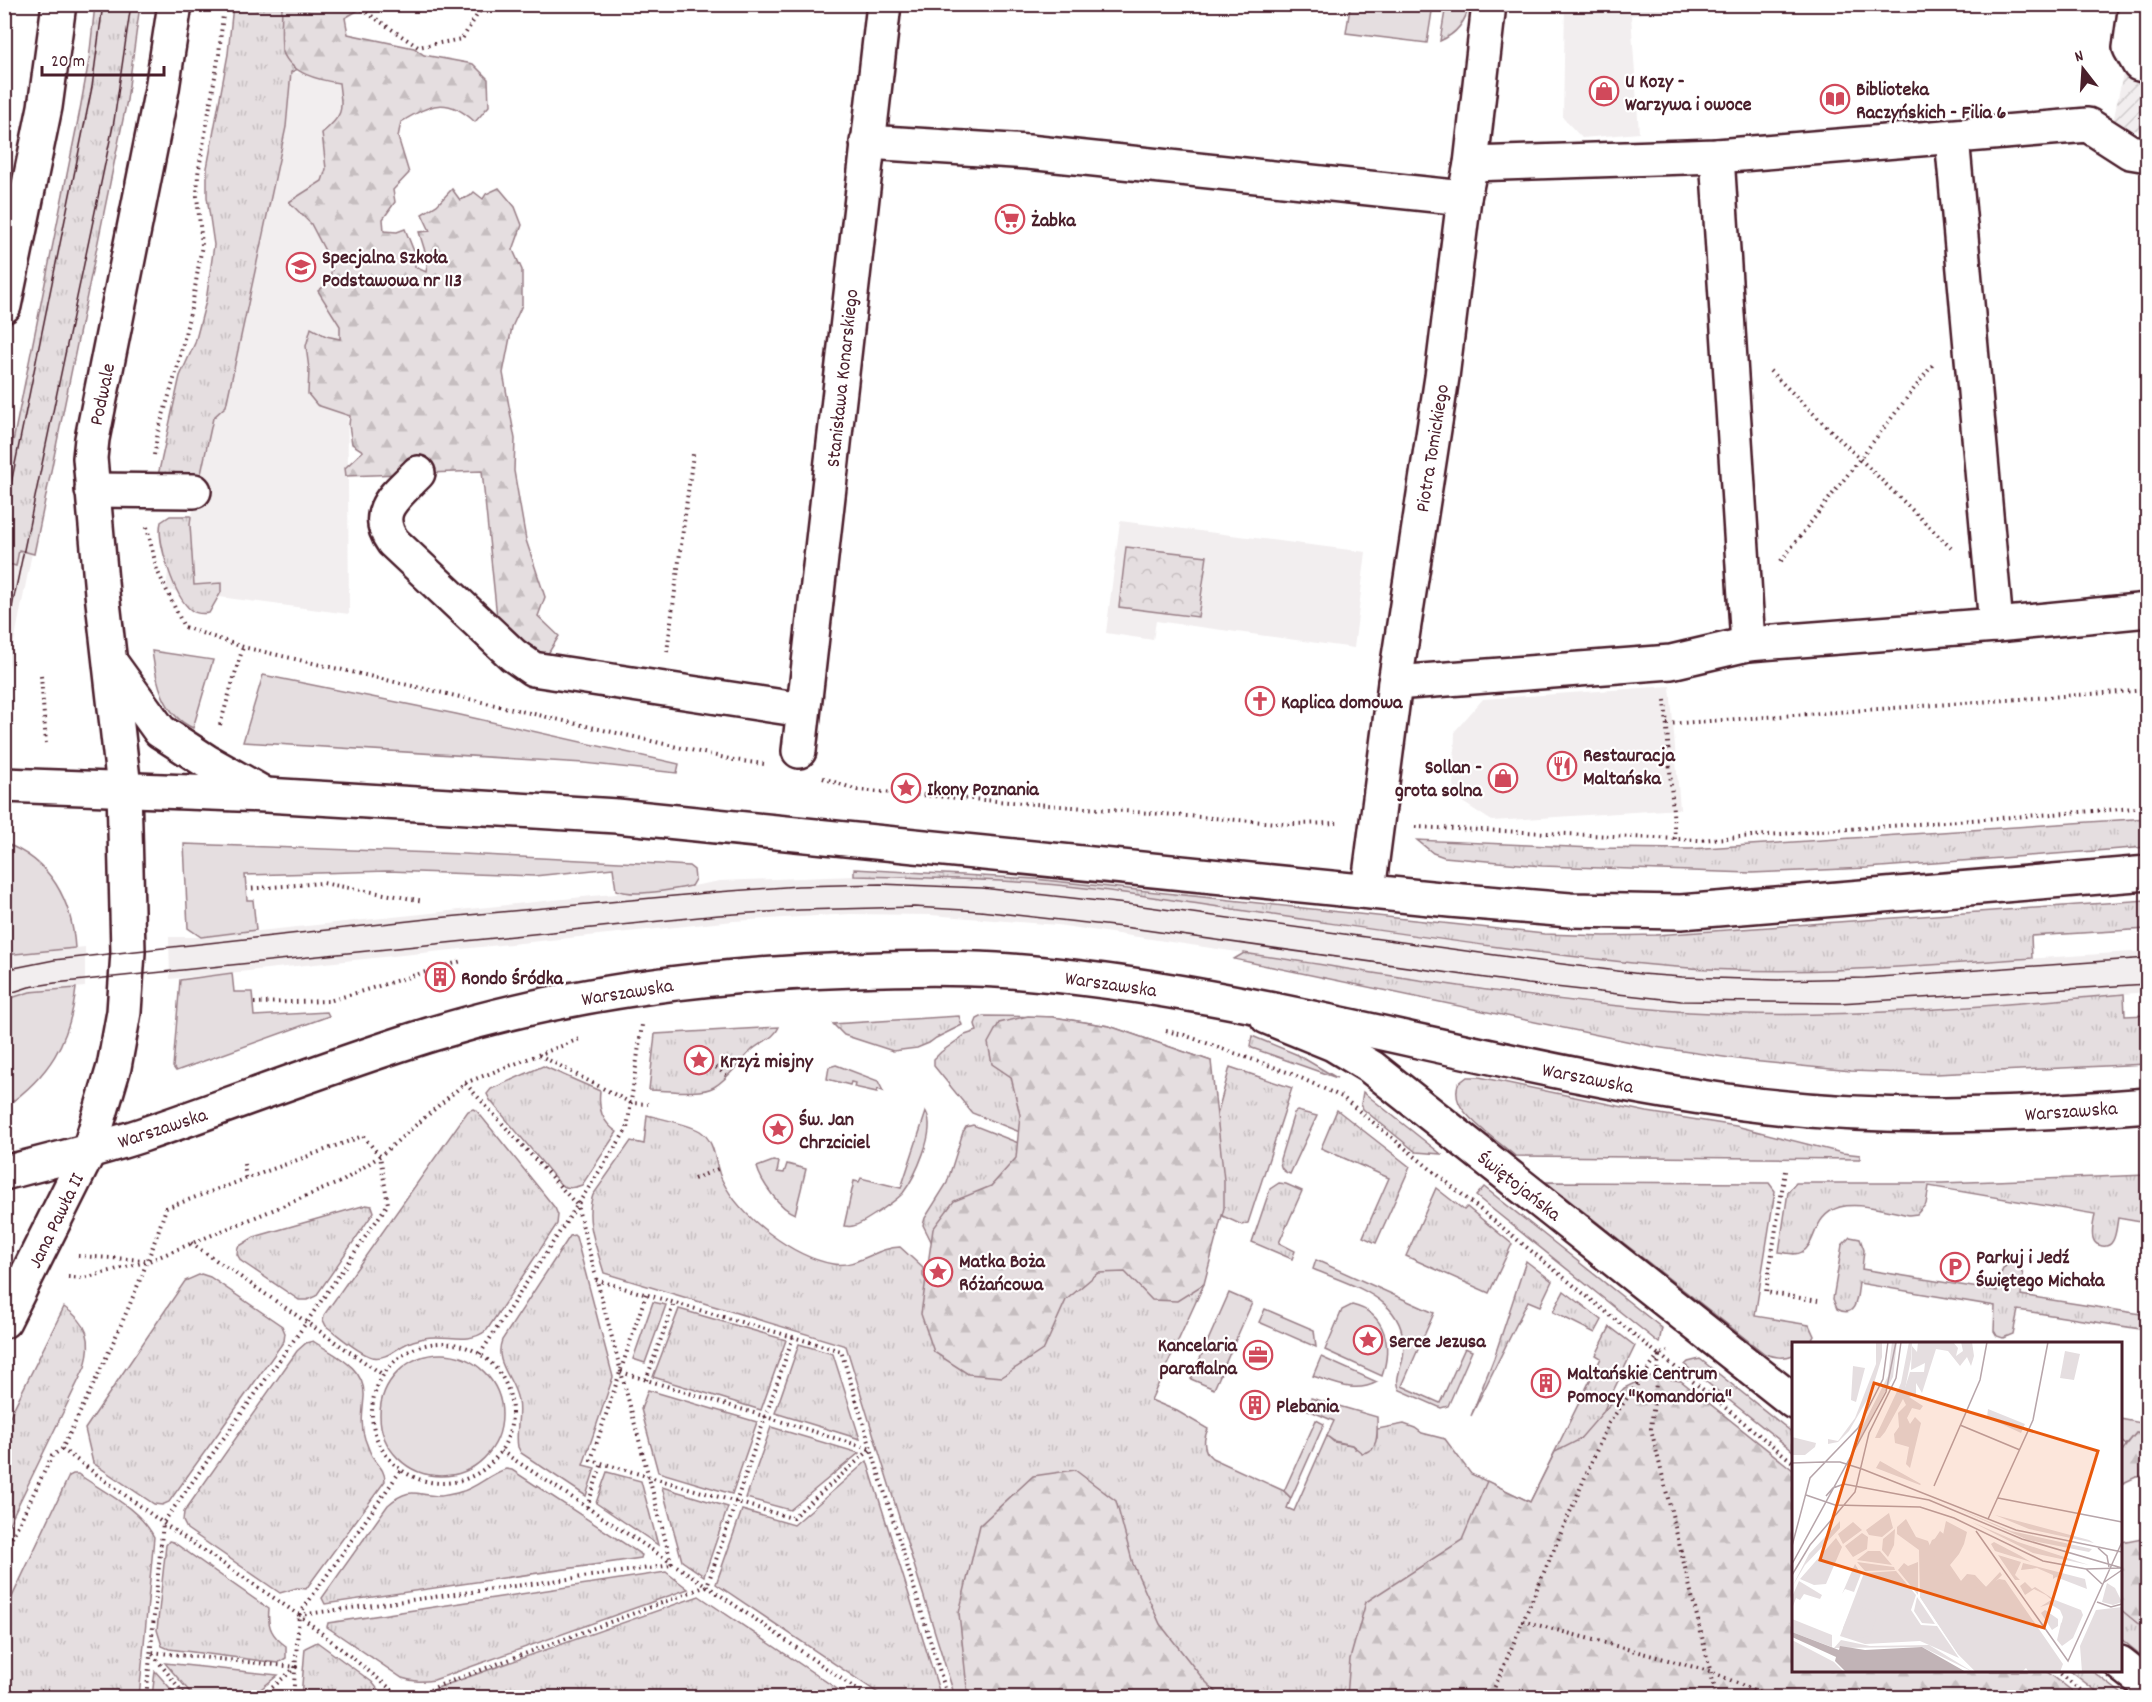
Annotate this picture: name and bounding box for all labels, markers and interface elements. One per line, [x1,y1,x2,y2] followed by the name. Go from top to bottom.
[42,39,164,77] scale bar
[2053,39,2113,99] north arrow
[2072,45,2087,69] text: N
[51,50,85,75] text: 20 m
[1625,69,1752,120] place label: U Kozy - Warzywa i owoce
[1588,75,1620,107] shop icon: U Kozy - Warzywa i owoce
[1856,77,2007,128] place label: Biblioteka Raczyńskich - Filia 6
[1819,83,1851,115] library icon: Biblioteka Raczyńskich - Filia 6
[994,203,1026,235] supermarket icon: Żabka
[1031,208,1076,236] place label: Żabka
[322,245,462,296] place label: Specjalna Szkoła Podstawowa nr 113
[285,251,317,283] school or university icon: Specjalna Szkoła Podstawowa nr 113
[821,288,867,469] street label: Stanisława Konarskiego
[84,361,124,428] street label: Podwale
[1410,382,1458,514] street label: Piotra Tomickiego
[1244,685,1276,717] church icon: Kaplica domowa
[1281,690,1403,718] place label: Kaplica domowa
[1583,743,1675,794] place label: Restauracja Maltańska
[1546,750,1578,782] restaurant icon: Restauracja Maltańska
[1395,755,1483,806] place label: Sollan - grota solna
[1487,762,1519,794] shop icon: Sollan - grota solna
[890,772,922,804] place icon: Ikony Poznania
[927,777,1039,805] place label: Ikony Poznania
[424,961,456,993] building icon: Rondo Śródka
[461,966,564,994] place label: Rondo Śródka
[1063,966,1159,1006] street label: Warszawska
[580,973,676,1015] street label: Warszawska
[683,1044,715,1076] place icon: Krzyż misjny
[720,1049,814,1077] place label: Krzyż misjny
[1539,1057,1636,1103] street label: Warszawska
[2024,1096,2119,1130] street label: Warszawska
[115,1102,212,1157] street label: Warszawska
[799,1107,870,1158] place label: Św. Jan Chrzciciel
[762,1113,794,1145] place icon: Św. Jan Chrzciciel
[1470,1146,1567,1229] street label: Świętojańska
[23,1169,93,1274] street label: Jana Pawła II
[1976,1245,2105,1296] place label: Parkuj i Jedź Świętego Michała
[959,1249,1046,1300] place label: Matka Boża Różańcowa
[1939,1251,1971,1283] parking icon: Parkuj i Jedź Świętego Michała
[922,1256,954,1288] place icon: Matka Boża Różańcowa
[1352,1324,1384,1356] place icon: Serce Jezusa
[1389,1329,1486,1357] place label: Serce Jezusa
[1158,1333,1238,1384] place label: Kancelaria parafialna
[1242,1339,1274,1371] office icon: Kancelaria parafialna
[1792,1342,2122,1672] inset map
[1567,1361,1732,1412] place label: Maltańskie Centrum Pomocy "Komandoria"
[1530,1367,1562,1399] building icon: Maltańskie Centrum Pomocy "Komandoria"
[1239,1389,1271,1421] building icon: Plebania
[1276,1394,1340,1422] place label: Plebania

